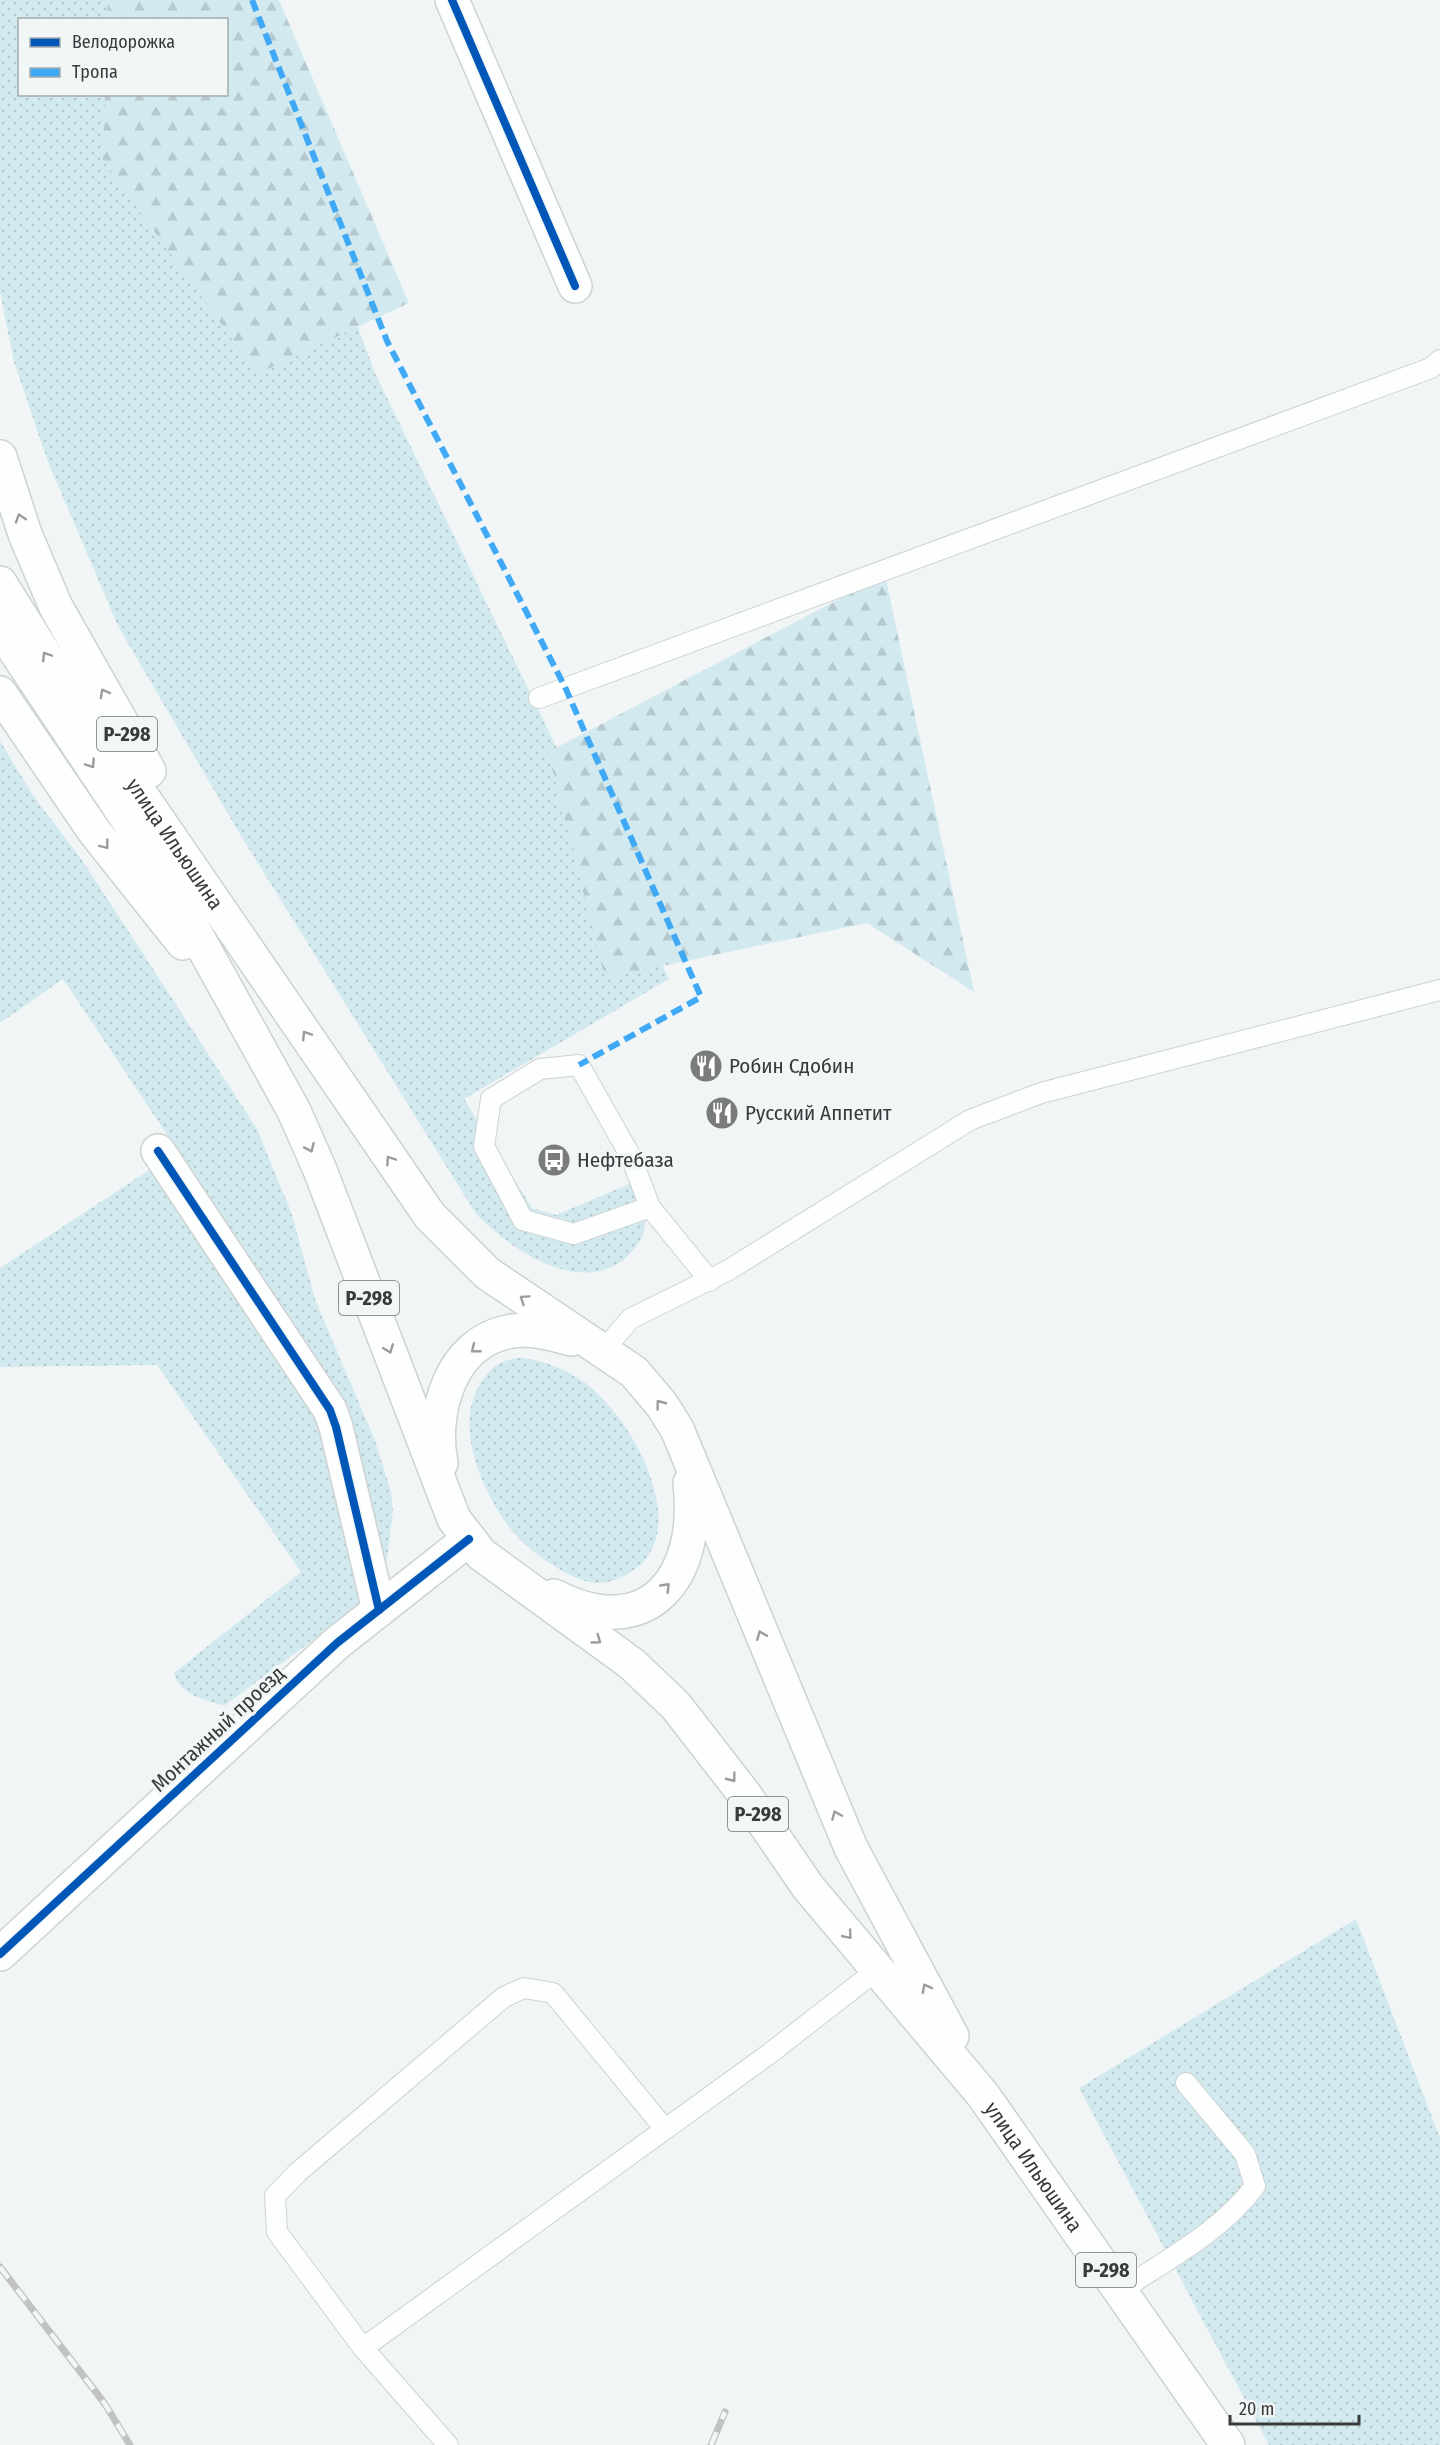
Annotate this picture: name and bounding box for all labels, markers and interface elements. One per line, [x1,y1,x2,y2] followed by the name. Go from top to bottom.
[18,18,228,96] legend
[72,31,175,53] text: Велодорожка
[72,61,118,83] text: Тропа
[14,513,27,524] one-way arrow
[42,651,53,662] one-way arrow
[100,689,111,699] one-way arrow
[97,717,157,751] road number: Р-298
[84,757,95,768] one-way arrow
[120,773,229,915] street label: улица Ильюшина
[97,838,108,849] one-way arrow
[302,1030,313,1041] one-way arrow
[688,1048,724,1084] restaurant icon: Робин Сдобин
[729,1053,854,1079] place label: Робин Сдобин
[704,1095,740,1131] restaurant icon: Русский Аппетит
[745,1100,892,1126] place label: Русский Аппетит
[303,1141,315,1152] one-way arrow
[536,1142,572,1178] bus stop icon: Нефтебаза
[577,1147,674,1173] place label: Нефтебаза
[386,1156,397,1167] one-way arrow
[339,1281,399,1315] road number: Р-298
[520,1295,530,1307] one-way arrow
[471,1341,482,1352] one-way arrow
[382,1343,394,1354] one-way arrow
[657,1399,668,1410] one-way arrow
[659,1583,670,1594] one-way arrow
[756,1630,768,1641] one-way arrow
[591,1633,602,1644] one-way arrow
[146,1660,290,1798] street label: Монтажный проезд
[725,1772,736,1783] one-way arrow
[728,1797,788,1831] road number: Р-298
[832,1810,844,1821] one-way arrow
[841,1928,852,1939] one-way arrow
[922,1984,933,1995] one-way arrow
[979,2097,1088,2237] street label: улица Ильюшина
[1076,2253,1136,2287] road number: Р-298
[1230,2388,1359,2426] scale bar
[1239,2398,1274,2420] text: 20 m

